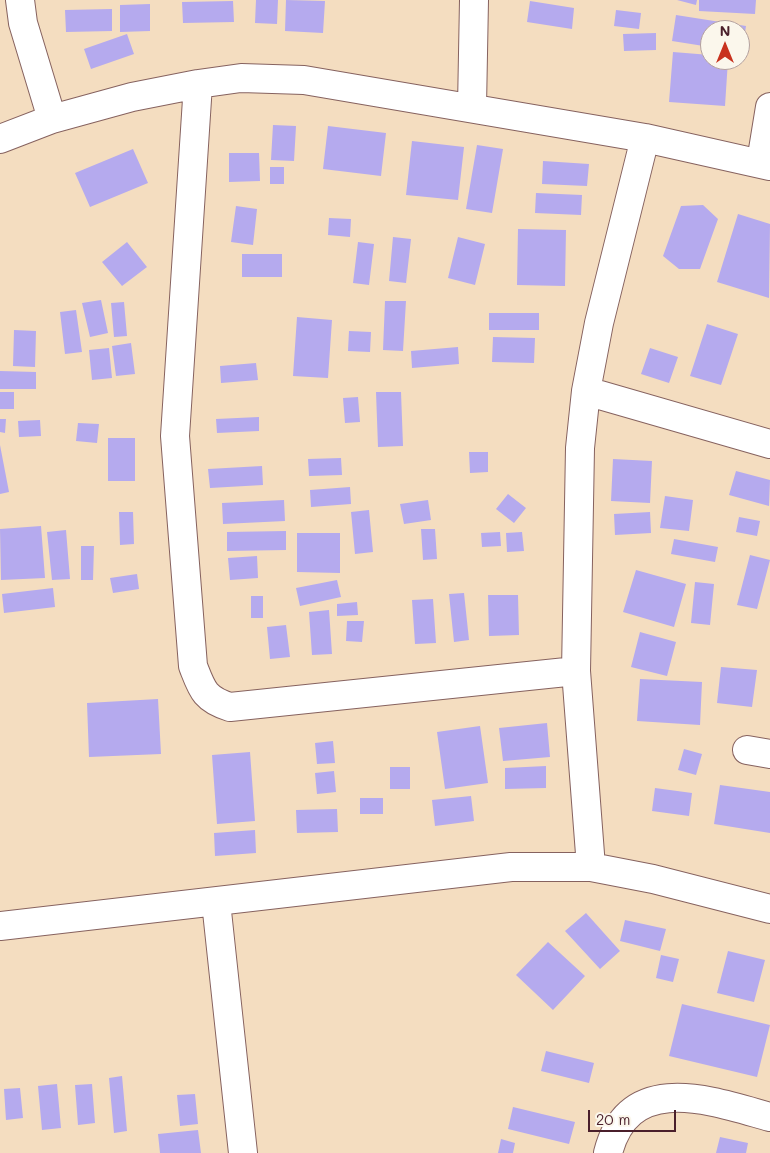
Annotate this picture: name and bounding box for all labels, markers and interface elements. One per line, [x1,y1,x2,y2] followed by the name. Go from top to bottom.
[700,20,750,70] north arrow
[720,21,730,40] text: N
[590,1100,678,1132] scale bar
[596,1109,630,1129] text: 20 m

